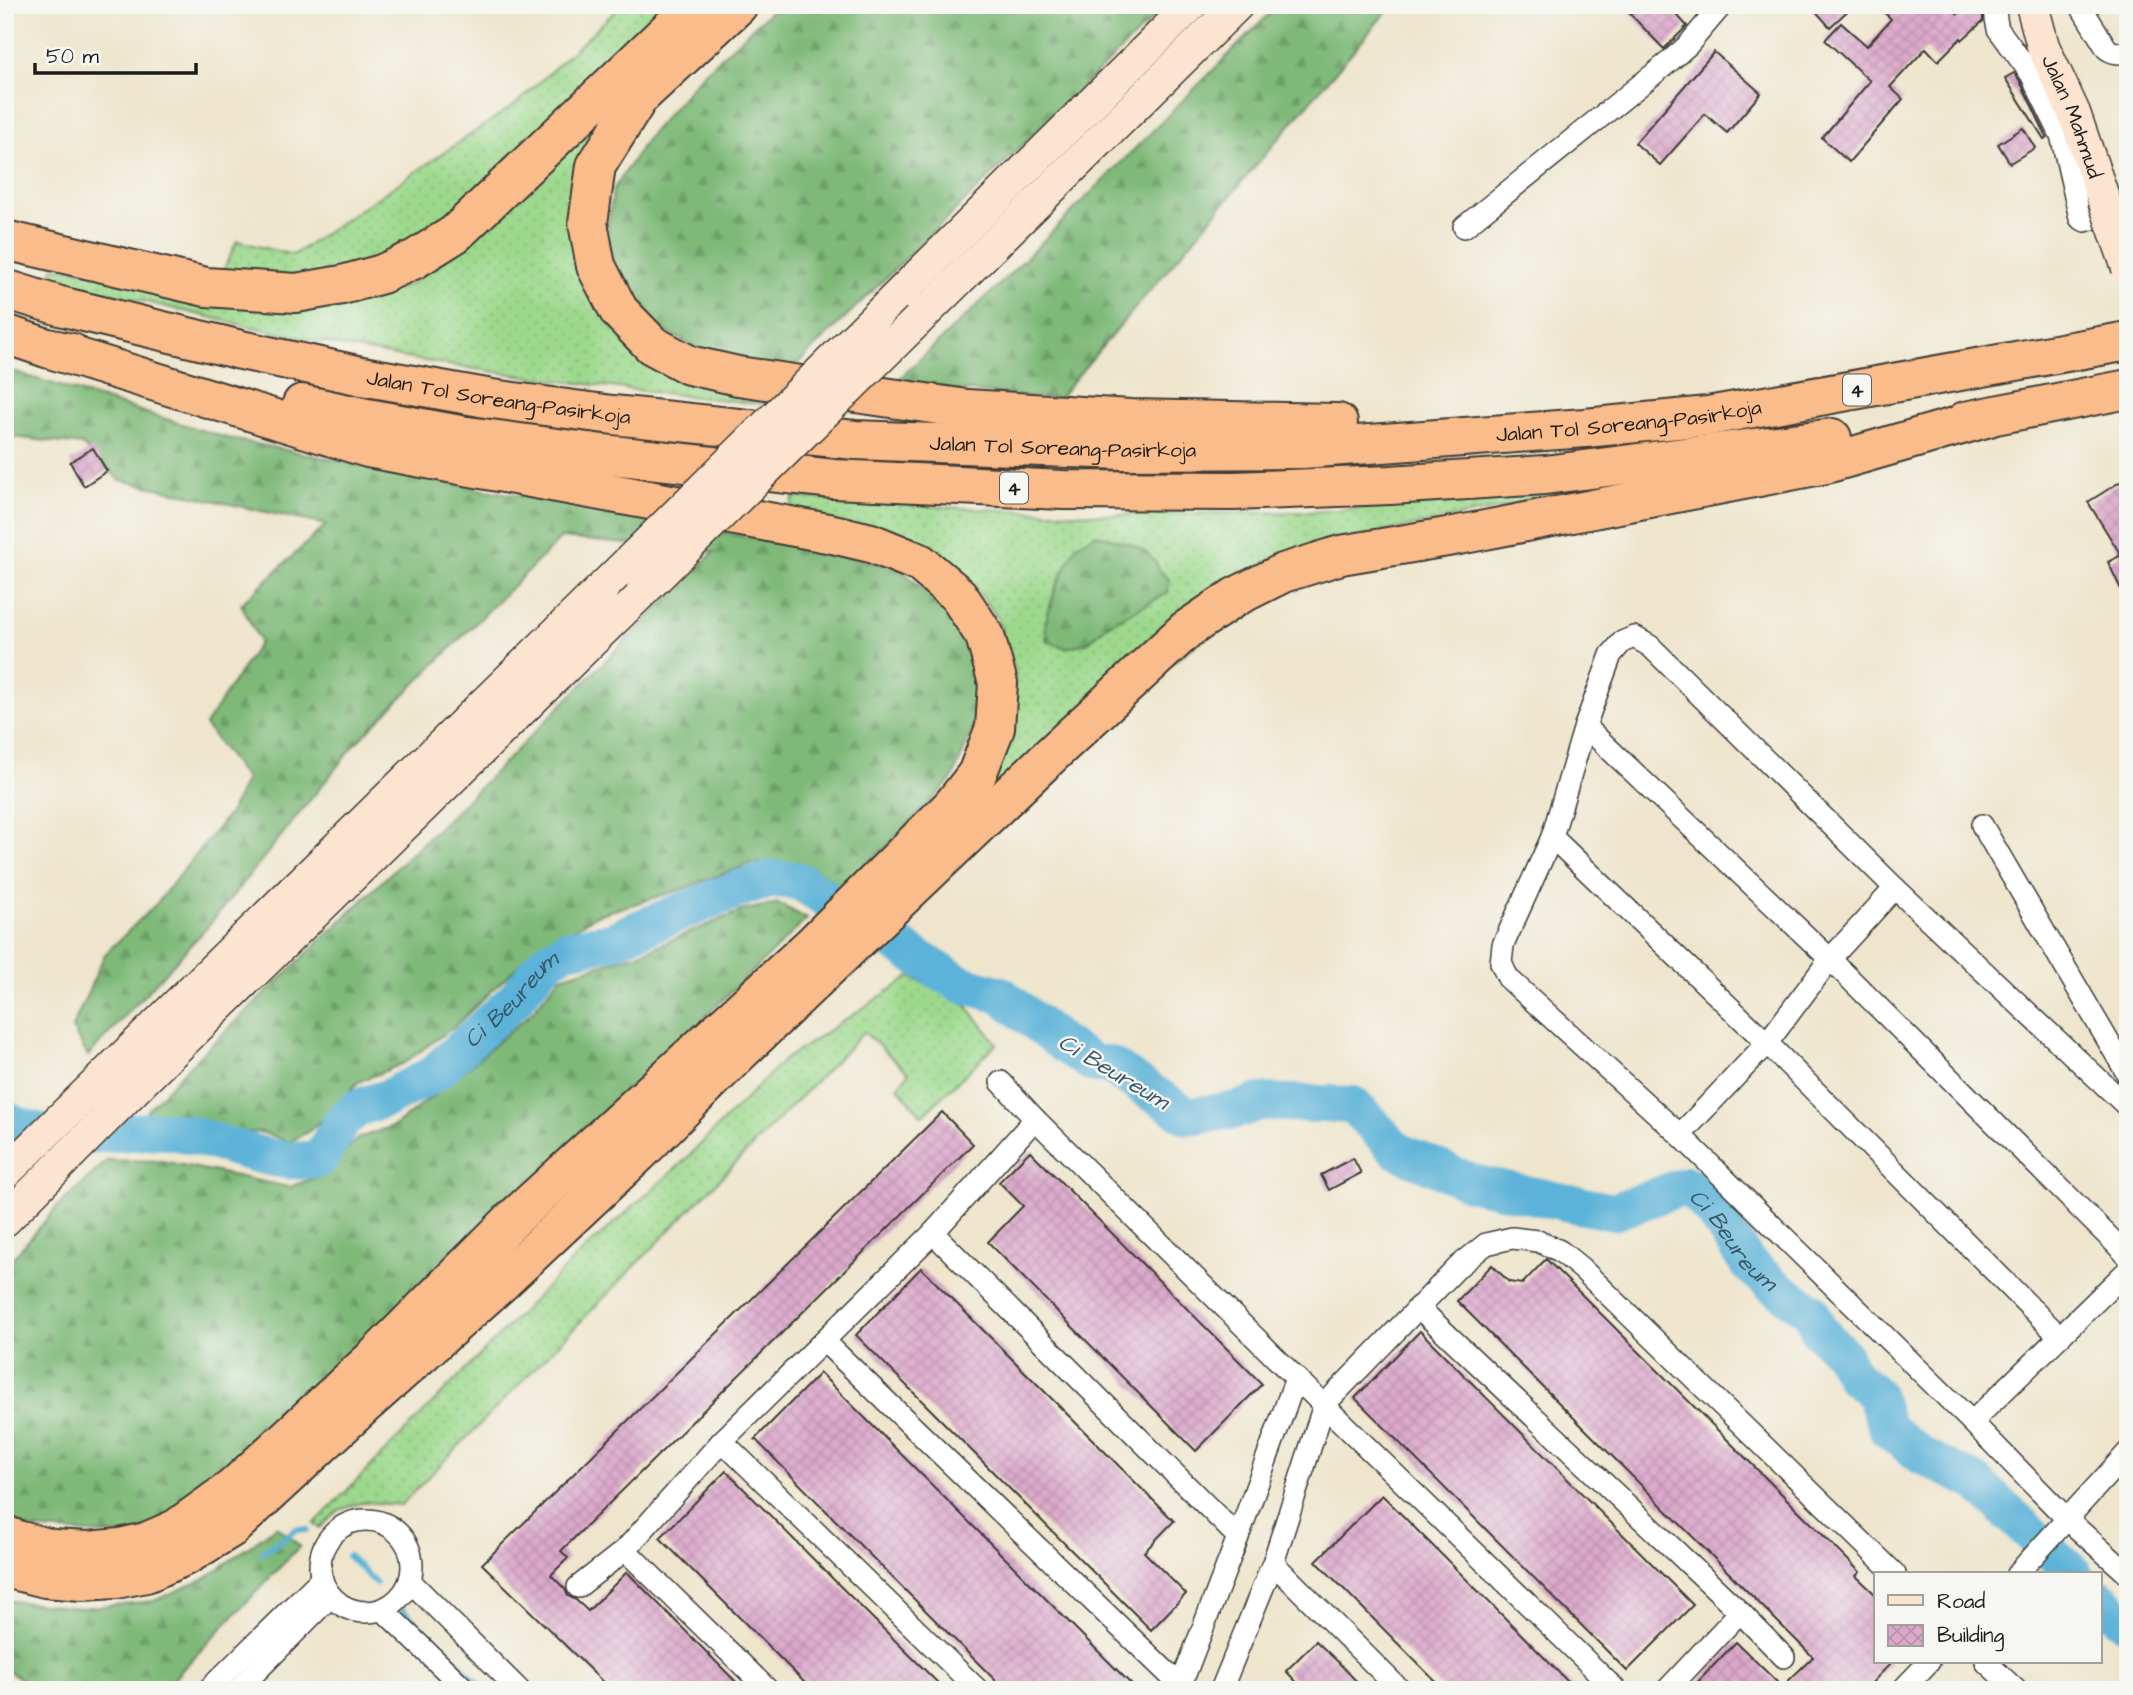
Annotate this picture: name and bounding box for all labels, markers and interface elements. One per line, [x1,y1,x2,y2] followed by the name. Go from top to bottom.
[35,32,196,76] scale bar
[46,42,100,71] text: 50 m
[2034,50,2110,183] street label: Jalan Mahmud
[364,363,632,432] street label: Jalan Tol Soreang–Pasirkoja
[1843,374,1871,406] road number: 4
[1495,393,1764,450] street label: Jalan Tol Soreang–Pasirkoja
[929,429,1197,466] street label: Jalan Tol Soreang–Pasirkoja
[1000,472,1028,503] road number: 4
[457,942,566,1055] water label: Ci Beureum
[1052,1026,1177,1119] water label: Ci Beureum
[1682,1182,1785,1300] water label: Ci Beureum
[1874,1572,2102,1664] legend
[1937,1587,1985,1616] text: Road
[1937,1621,2005,1652] text: Building

